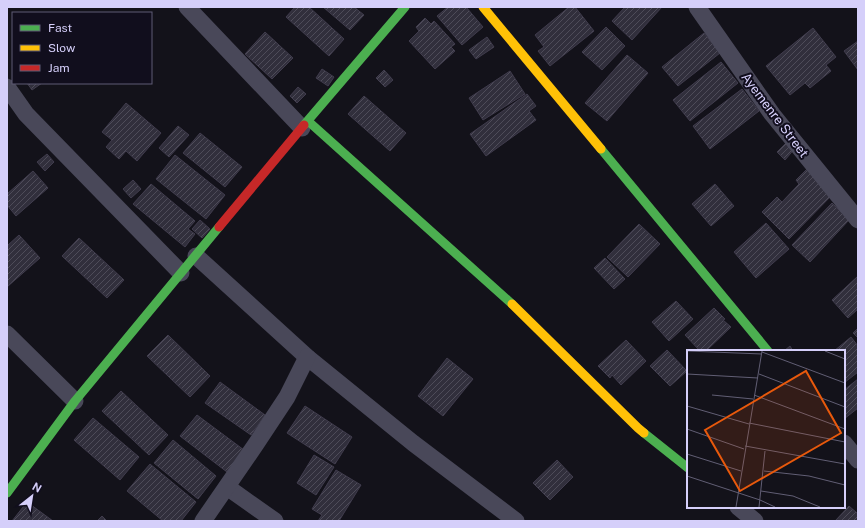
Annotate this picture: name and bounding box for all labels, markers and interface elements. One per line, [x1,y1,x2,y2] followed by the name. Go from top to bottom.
[12,12,152,84] legend
[48,21,73,35] text: Fast
[48,41,76,55] text: Slow
[48,61,70,75] text: Jam
[738,70,812,160] street label: Ayemenre Street
[687,350,845,508] inset map
[12,476,52,516] north arrow
[30,480,44,495] text: N

